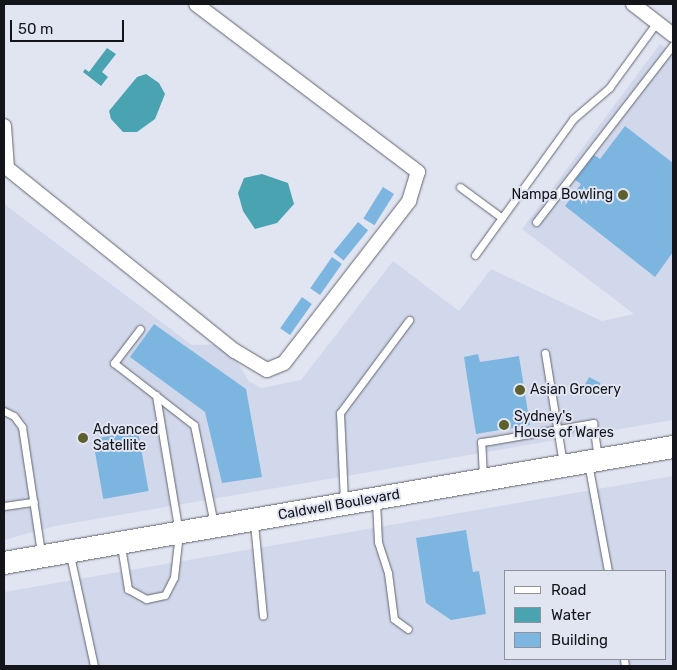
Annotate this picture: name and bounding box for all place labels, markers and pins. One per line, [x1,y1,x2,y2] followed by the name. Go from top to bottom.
[512,187,613,203] place label: Nampa Bowling
[617,189,629,201] marker: Nampa Bowling
[530,382,621,398] place label: Asian Grocery
[514,384,526,396] marker: Asian Grocery
[514,409,614,442] place label: Sydney's House of Wares
[498,419,510,431] marker: Sydney's House of Wares
[93,422,158,454] place label: Advanced Satellite
[77,432,89,444] marker: Advanced Satellite

